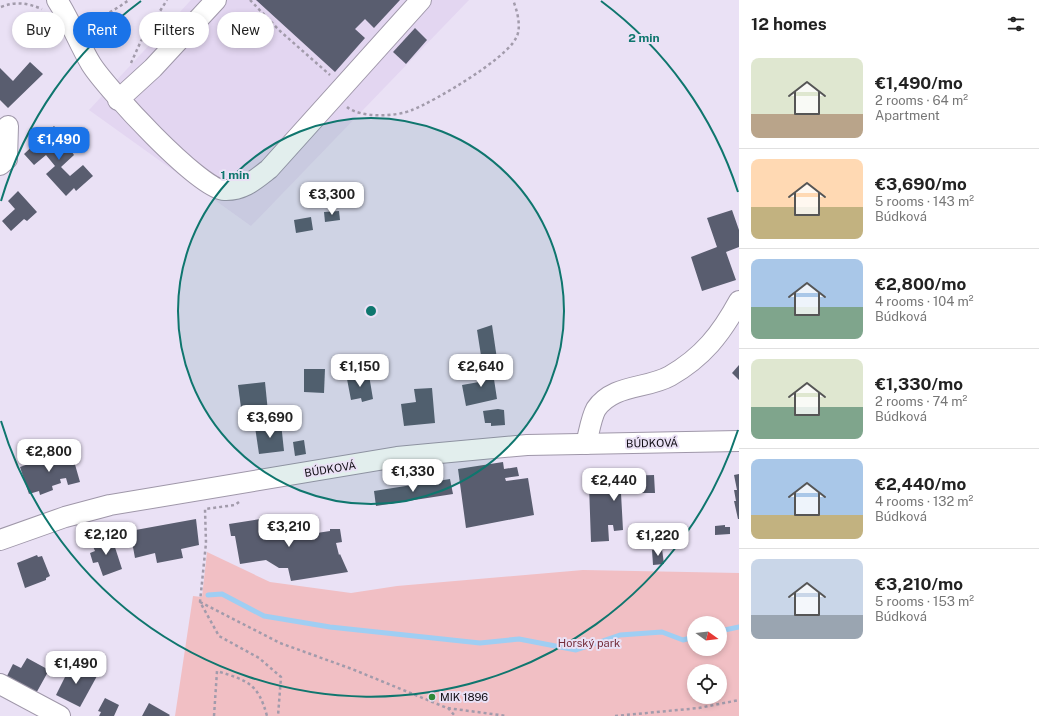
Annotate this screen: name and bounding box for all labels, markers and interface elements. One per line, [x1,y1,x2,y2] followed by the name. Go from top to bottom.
[12,12,65,48] chip: Buy
[73,12,131,48] chip: Rent
[139,12,209,48] chip: Filters
[217,12,274,48] chip: New
[1005,13,1027,35] icon: filters
[751,14,827,34] text: 12 homes
[628,31,660,45] text: 2 min
[875,73,963,93] text: €1,490/mo
[783,74,831,122] icon: home
[875,93,968,108] text: 2 rooms · 64 m²
[875,108,940,123] text: Apartment
[26,127,92,161] pin: €1,490
[37,132,81,147] text: €1,490
[221,168,249,182] text: 1 min
[875,174,967,194] text: €3,690/mo
[783,175,831,223] icon: home
[299,182,365,216] pin: €3,300
[309,187,355,202] text: €3,300
[875,194,974,209] text: 5 rooms · 143 m²
[875,209,927,224] text: Búdková
[875,274,966,294] text: €2,800/mo
[783,275,831,323] icon: home
[875,294,974,309] text: 4 rooms · 104 m²
[364,304,378,318] centre of rings
[875,309,927,324] text: Búdková
[327,354,393,388] pin: €1,150
[448,354,514,388] pin: €2,640
[340,359,380,374] text: €1,150
[458,359,504,374] text: €2,640
[875,374,963,394] text: €1,330/mo
[783,375,831,423] icon: home
[875,394,967,409] text: 2 rooms · 74 m²
[237,405,303,439] pin: €3,690
[875,409,927,424] text: Búdková
[247,410,293,425] text: €3,690
[626,436,678,449] street label: BÚDKOVÁ
[16,439,82,473] pin: €2,800
[26,444,72,459] text: €2,800
[303,458,357,479] street label: BÚDKOVÁ
[380,459,446,493] pin: €1,330
[391,464,435,479] text: €1,330
[581,468,647,502] pin: €2,440
[591,473,637,488] text: €2,440
[875,474,966,494] text: €2,440/mo
[783,475,831,523] icon: home
[875,494,973,509] text: 4 rooms · 132 m²
[875,509,927,524] text: Búdková
[256,514,322,548] pin: €3,210
[267,519,311,534] text: €3,210
[73,522,139,556] pin: €2,120
[625,523,691,557] pin: €1,220
[85,527,127,542] text: €2,120
[637,528,679,543] text: €1,220
[875,574,963,594] text: €3,210/mo
[783,575,831,623] icon: home
[875,594,974,609] text: 5 rooms · 153 m²
[875,609,927,624] text: Búdková
[687,616,727,656] north arrow
[687,616,727,704] map controls
[558,637,620,649] park label: Horský park
[43,651,109,685] pin: €1,490
[54,656,98,671] text: €1,490
[687,664,727,704] button: locate
[440,691,488,703] place label: MIK 1896
[427,692,437,702] marker: MIK 1896

